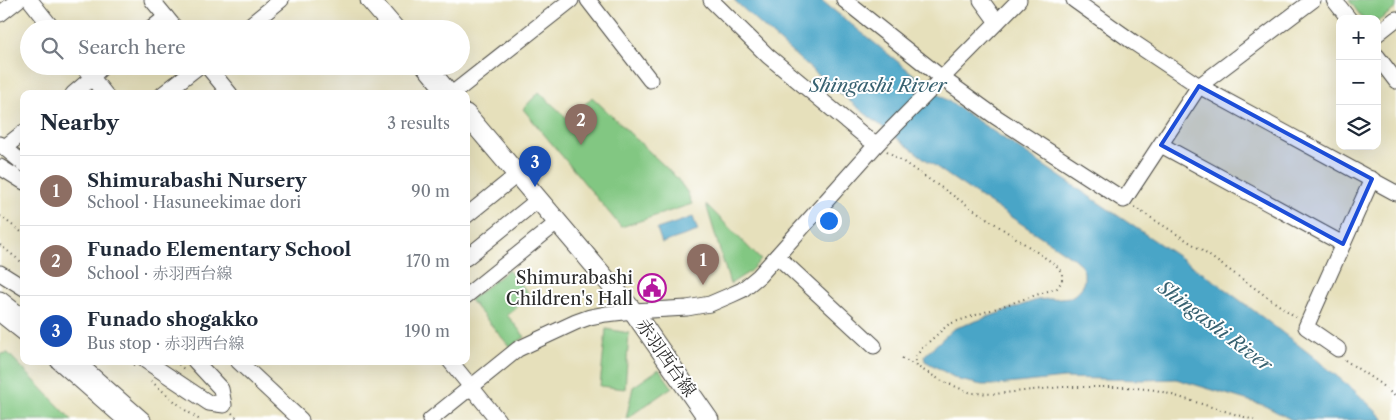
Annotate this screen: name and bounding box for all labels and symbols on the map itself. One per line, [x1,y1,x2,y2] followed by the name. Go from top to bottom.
[808,74,948,97] water label: Shingashi River
[565,104,597,145] pin: 2
[519,146,551,187] pin: 3
[816,208,842,234] your location
[687,244,719,285] pin: 1
[506,267,634,310] place label: Shimurabashi Children's Hall
[637,273,667,303] public building icon: Shimurabashi Children's Hall
[1153,275,1278,377] water label: Shingashi River
[631,315,701,401] street label: 赤羽西台線

